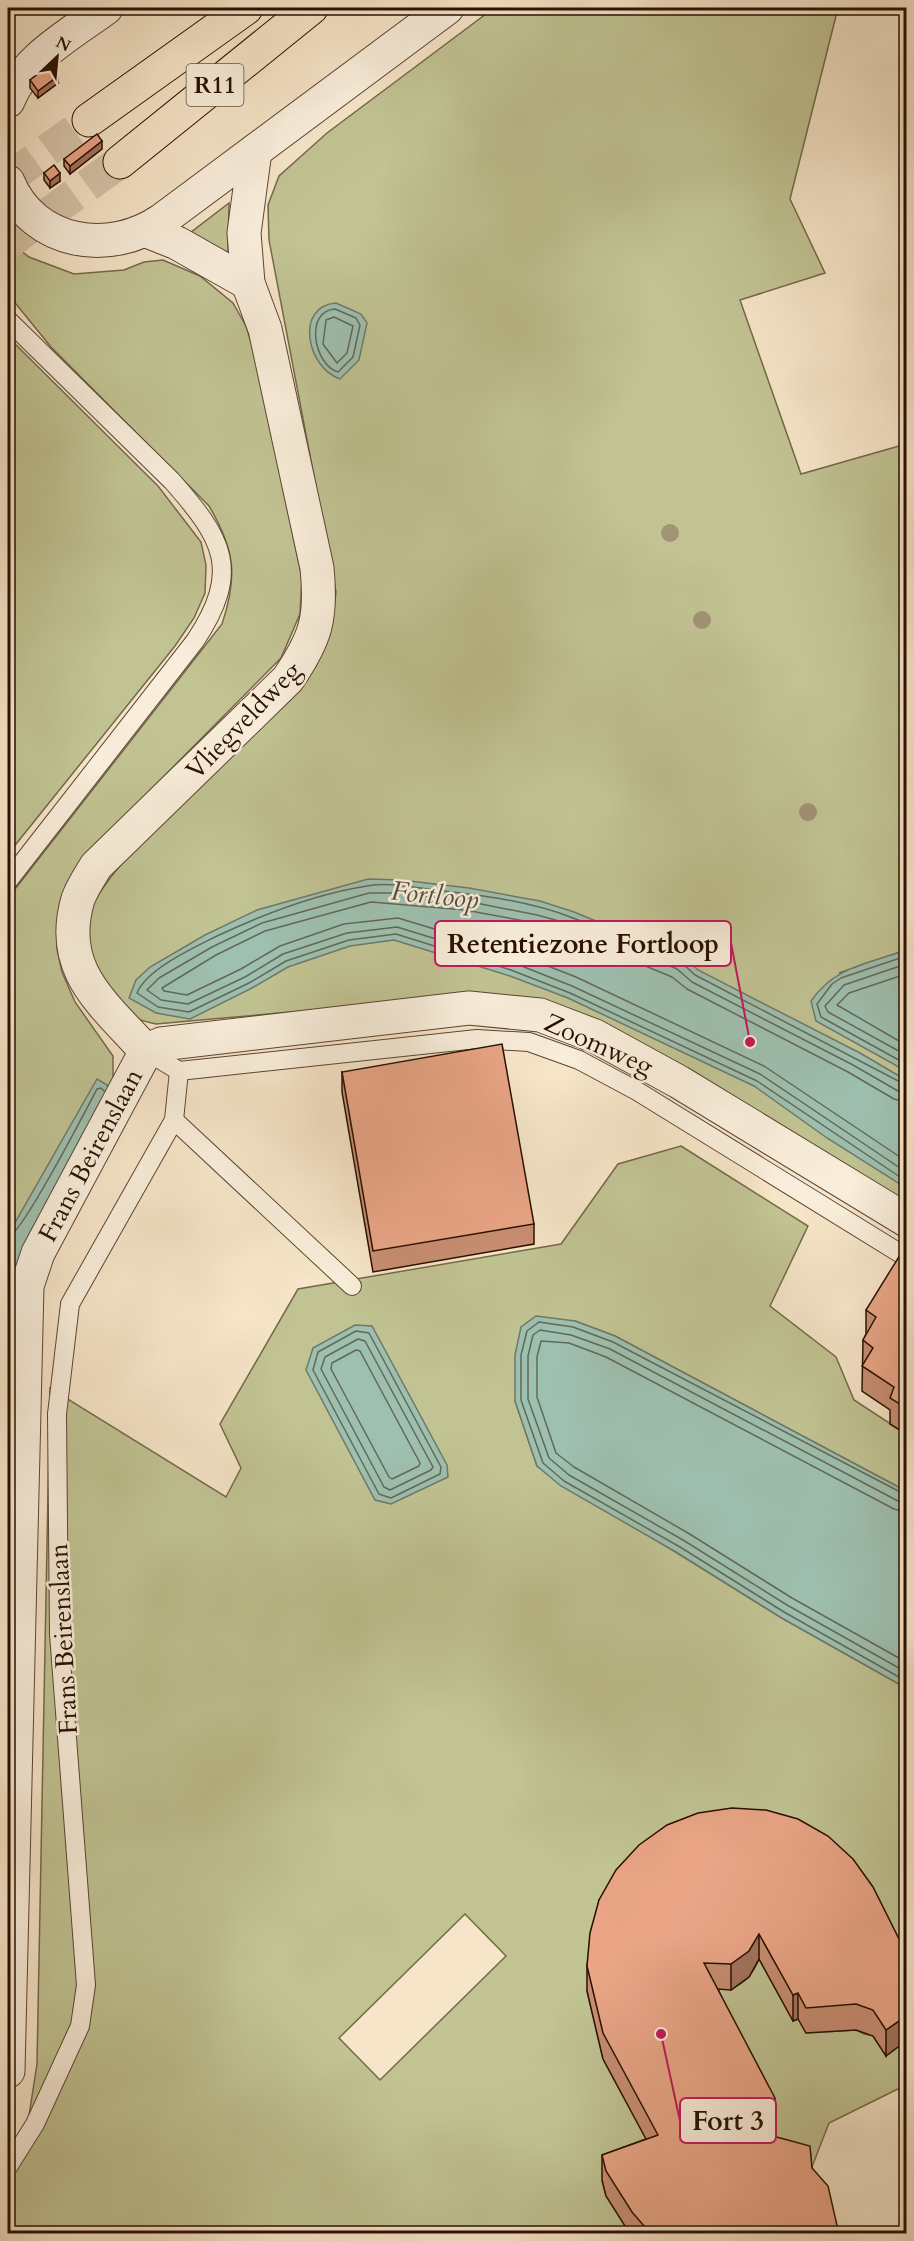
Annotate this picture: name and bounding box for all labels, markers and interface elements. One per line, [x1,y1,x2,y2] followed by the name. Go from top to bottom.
[27,27,87,87] north arrow
[52,31,74,57] text: N
[186,64,244,106] road number: R11
[178,653,309,787] street label: Vliegveldweg
[389,873,481,919] water label: Fortloop
[435,921,731,966] callout: Retentiezone Fortloop
[447,926,719,963] text: Retentiezone Fortloop
[539,1005,659,1084] street label: Zoomweg
[30,1062,151,1248] street label: Frans Beirenslaan
[41,1542,86,1735] street label: Frans Beirenslaan
[680,2098,776,2143] callout: Fort 3
[692,2103,764,2140] text: Fort 3

